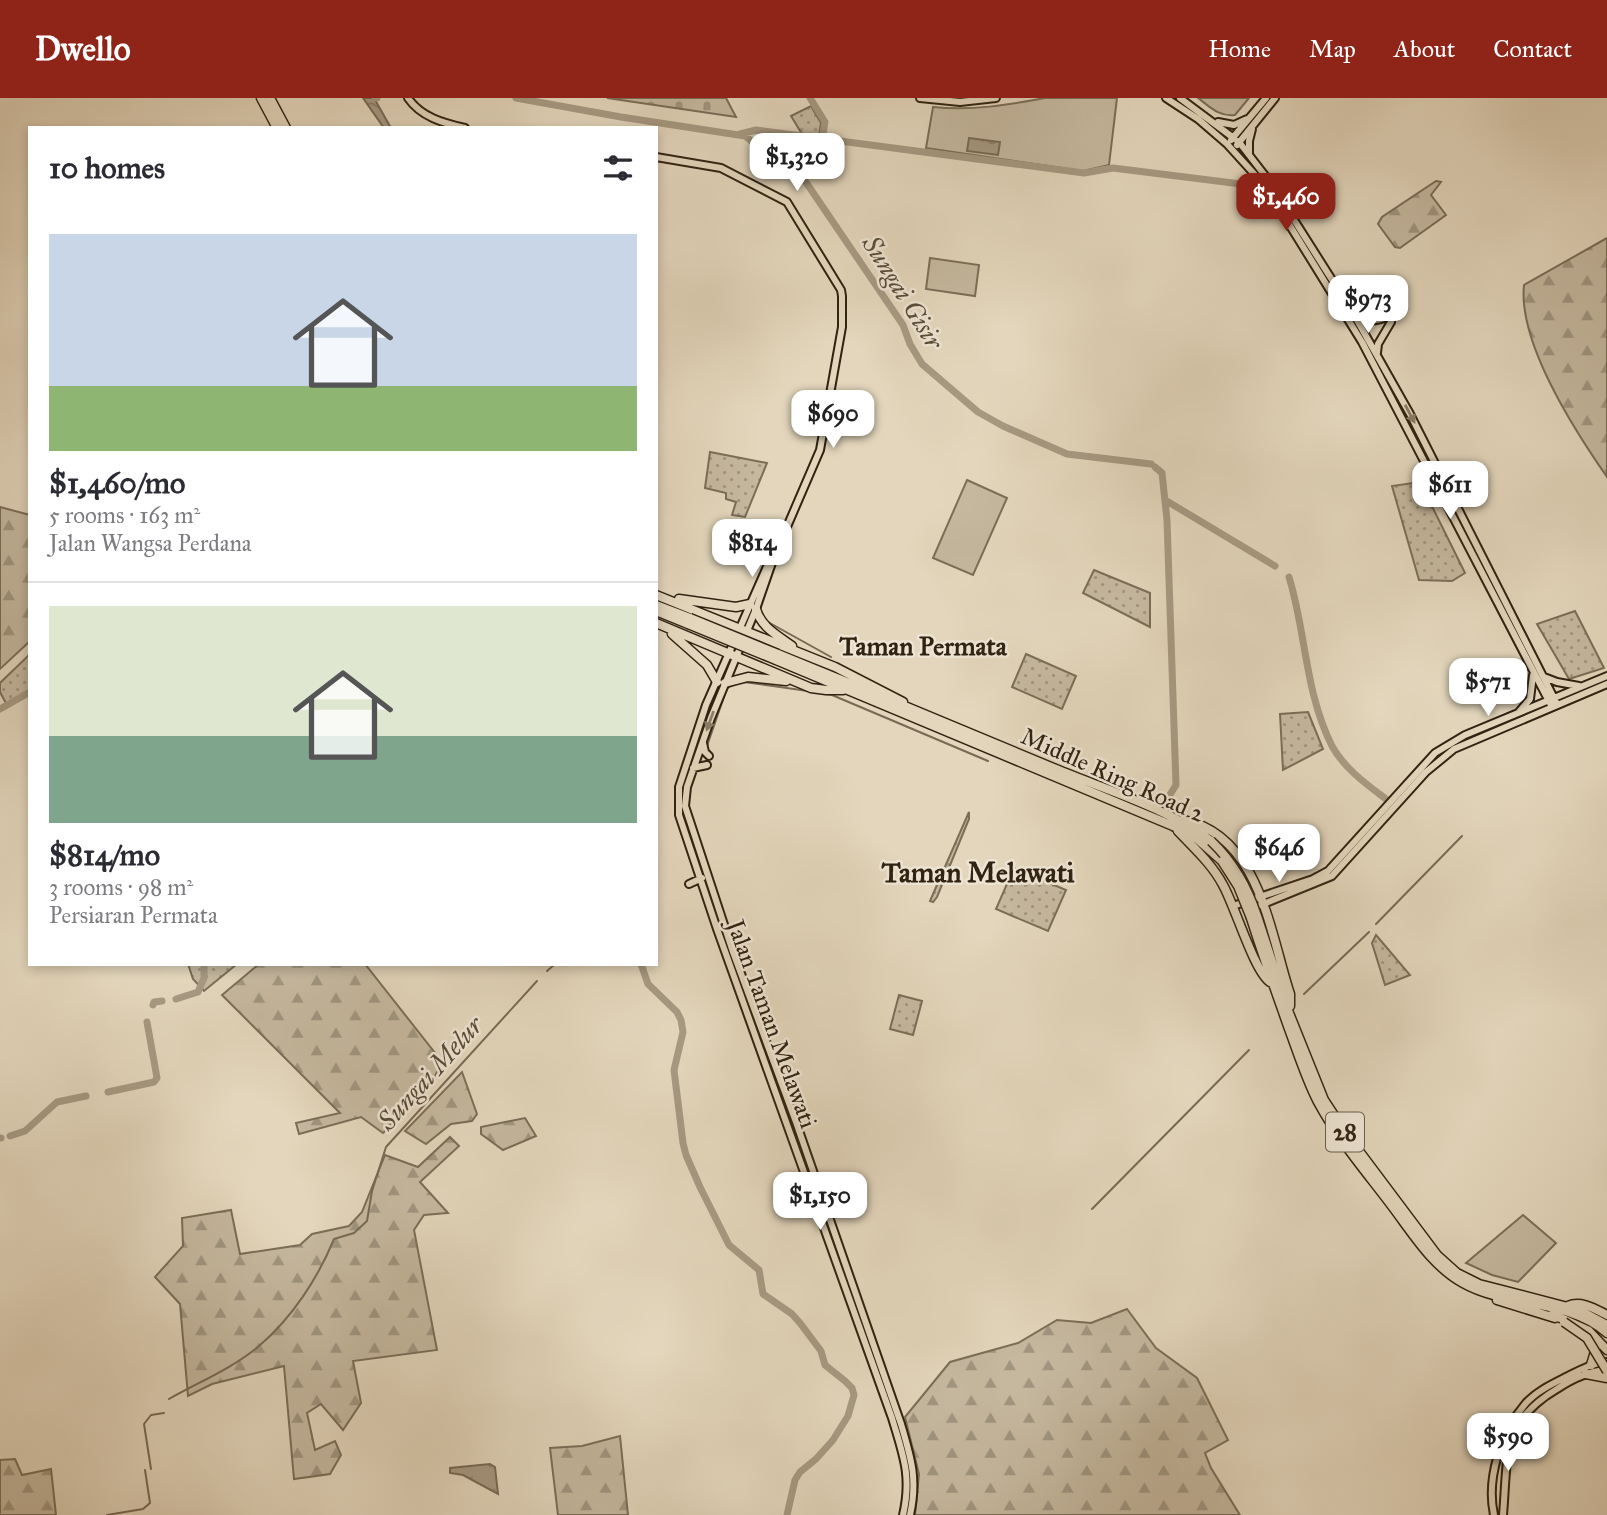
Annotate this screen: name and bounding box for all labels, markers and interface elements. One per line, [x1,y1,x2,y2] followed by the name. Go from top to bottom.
[35,29,131,69] text: Dwello
[1208,34,1271,64] text: Home
[1309,34,1356,64] text: Map
[1394,34,1455,64] text: About
[1493,34,1572,64] text: Contact
[740,134,854,193] pin: $1,320
[766,142,828,170] text: $1,320
[599,149,637,187] icon: filters
[49,150,165,186] text: 10 homes
[1229,174,1343,233] pin: $1,460
[1252,182,1320,210] text: $1,460
[855,228,951,356] water label: Sungai Gisir
[1327,275,1409,335] pin: $973
[280,280,406,406] icon: home
[1344,284,1392,312] text: $973
[792,390,874,450] pin: $690
[807,399,859,427] text: $690
[1403,405,1415,425] one-way arrow
[1409,462,1491,521] pin: $611
[49,465,185,501] text: $1,460/mo
[1428,470,1472,498] text: $611
[49,501,200,529] text: 5 rooms · 163 m²
[711,519,793,579] pin: $814
[728,528,776,556] text: $814
[49,529,252,557] text: Jalan Wangsa Perdana
[838,630,1008,662] district label: Taman Permata
[280,652,406,778] icon: home
[1447,658,1529,718] pin: $571
[1465,667,1511,695] text: $571
[704,711,715,732] one-way arrow
[1017,721,1210,829] street label: Middle Ring Road 2
[1238,824,1320,884] pin: $646
[1254,833,1304,861] text: $646
[49,837,160,873] text: $814/mo
[881,855,1075,890] district label: Taman Melawati
[49,873,193,901] text: 3 rooms · 98 m²
[49,901,218,929] text: Persiaran Permata
[719,913,824,1133] street label: Jalan Taman Melawati
[370,1009,490,1137] water label: Sungai Melur
[1326,1113,1364,1152] road number: 28
[763,1172,877,1232] pin: $1,150
[789,1181,851,1209] text: $1,150
[1467,1414,1549,1473] pin: $590
[1483,1422,1533,1450] text: $590

